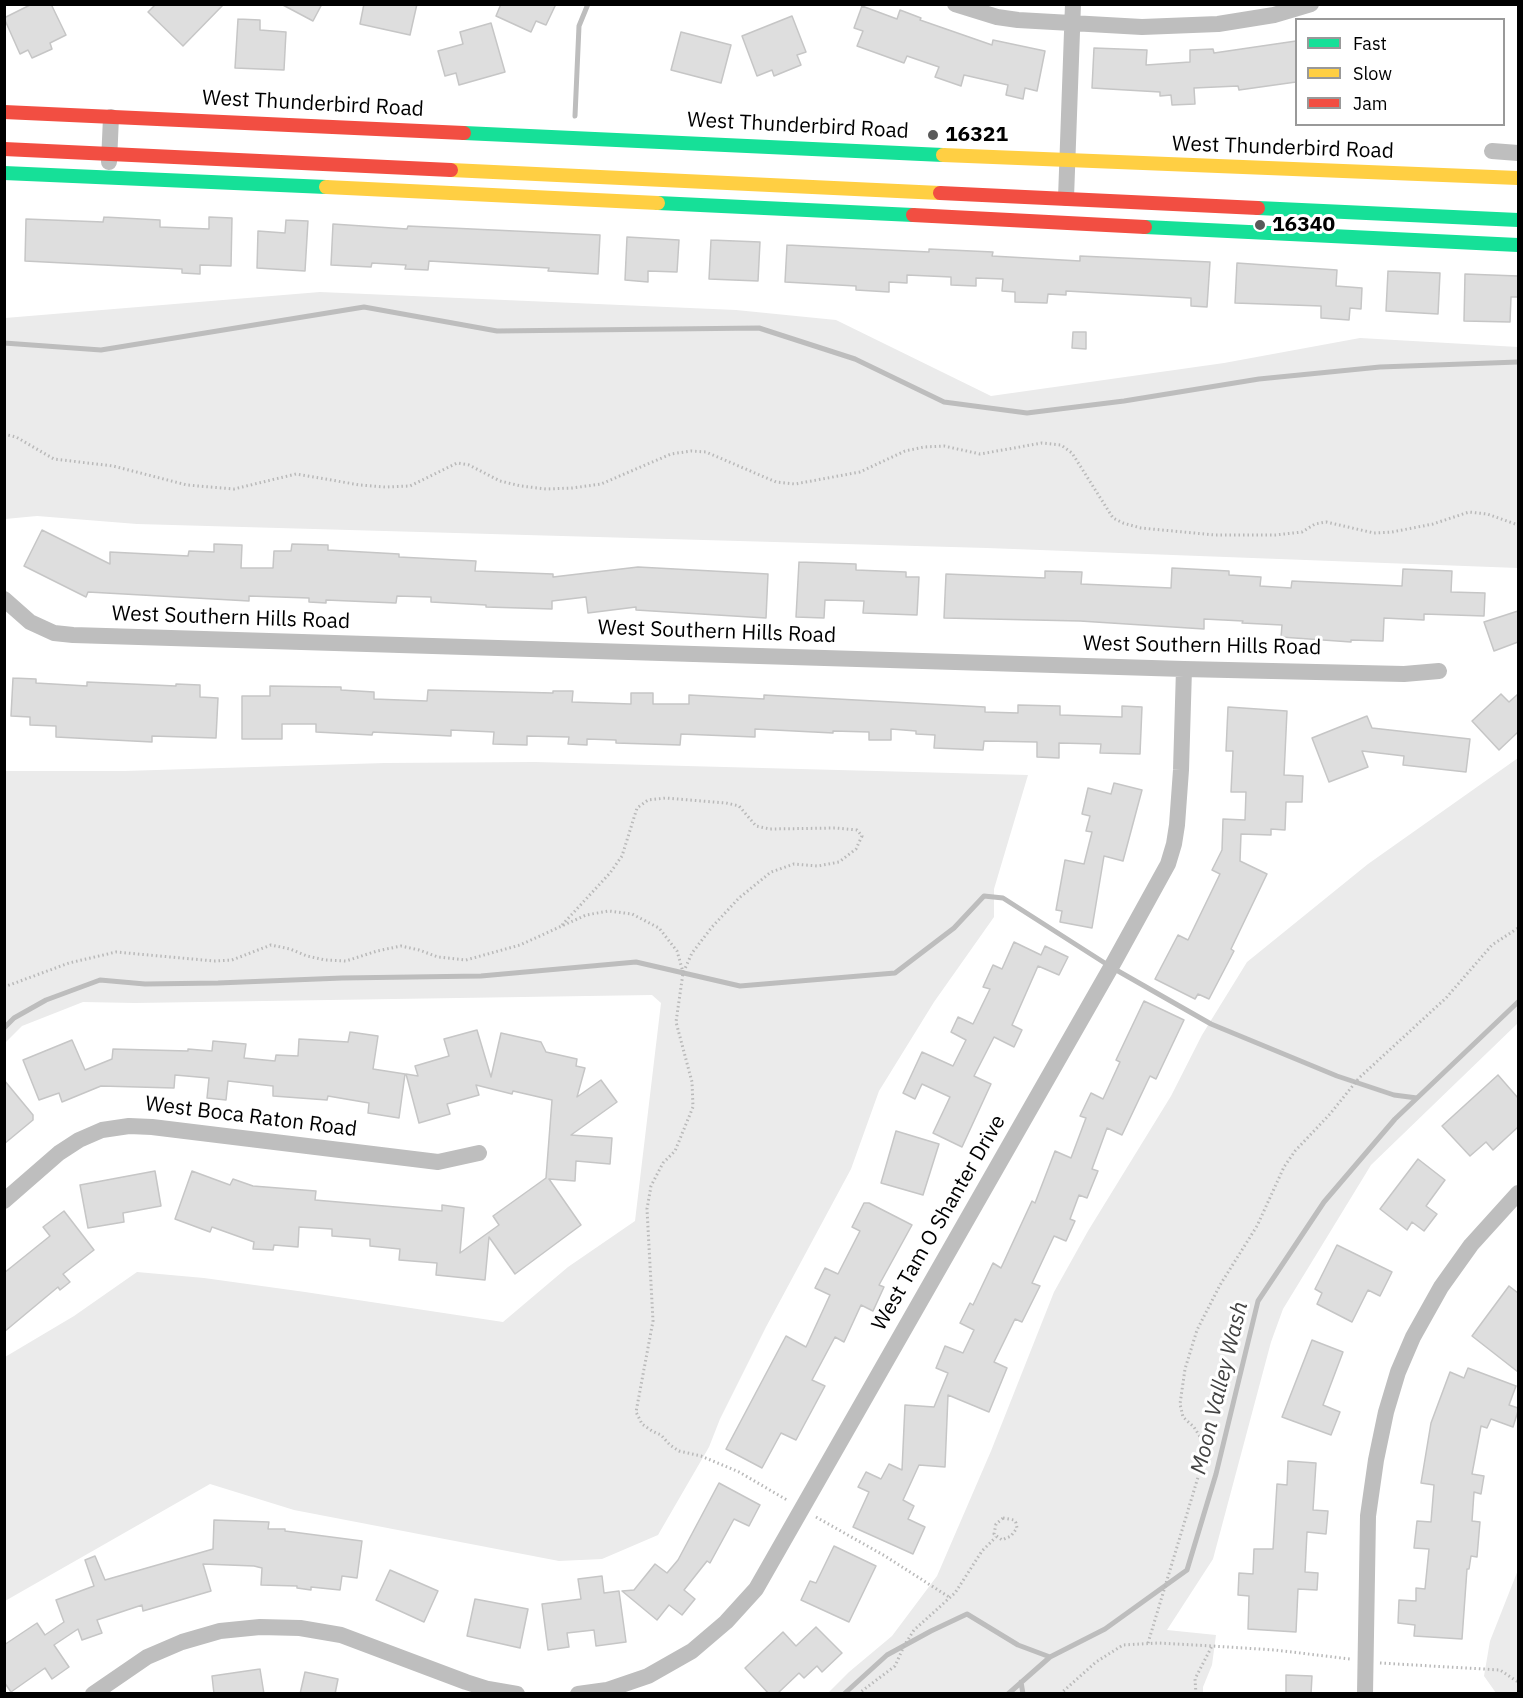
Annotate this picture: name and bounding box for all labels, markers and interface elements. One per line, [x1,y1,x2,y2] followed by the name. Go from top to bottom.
[1295,18,1505,126] legend
[1353,32,1387,55] text: Fast
[1353,62,1392,85] text: Slow
[202,86,424,122] street label: West Thunderbird Road
[1353,92,1388,115] text: Jam
[687,108,909,144] street label: West Thunderbird Road
[945,122,1008,148] place label: 16321
[926,128,940,142] marker: 16321
[1172,132,1394,164] street label: West Thunderbird Road
[1272,212,1335,238] place label: 16340
[1253,218,1267,232] marker: 16340
[111,601,351,635] street label: West Southern Hills Road
[597,615,837,649] street label: West Southern Hills Road
[1083,631,1321,661] street label: West Southern Hills Road
[144,1092,358,1142] street label: West Boca Raton Road
[867,1111,1011,1335] street label: West Tam O Shanter Drive
[1186,1299,1254,1477] water label: Moon Valley Wash

